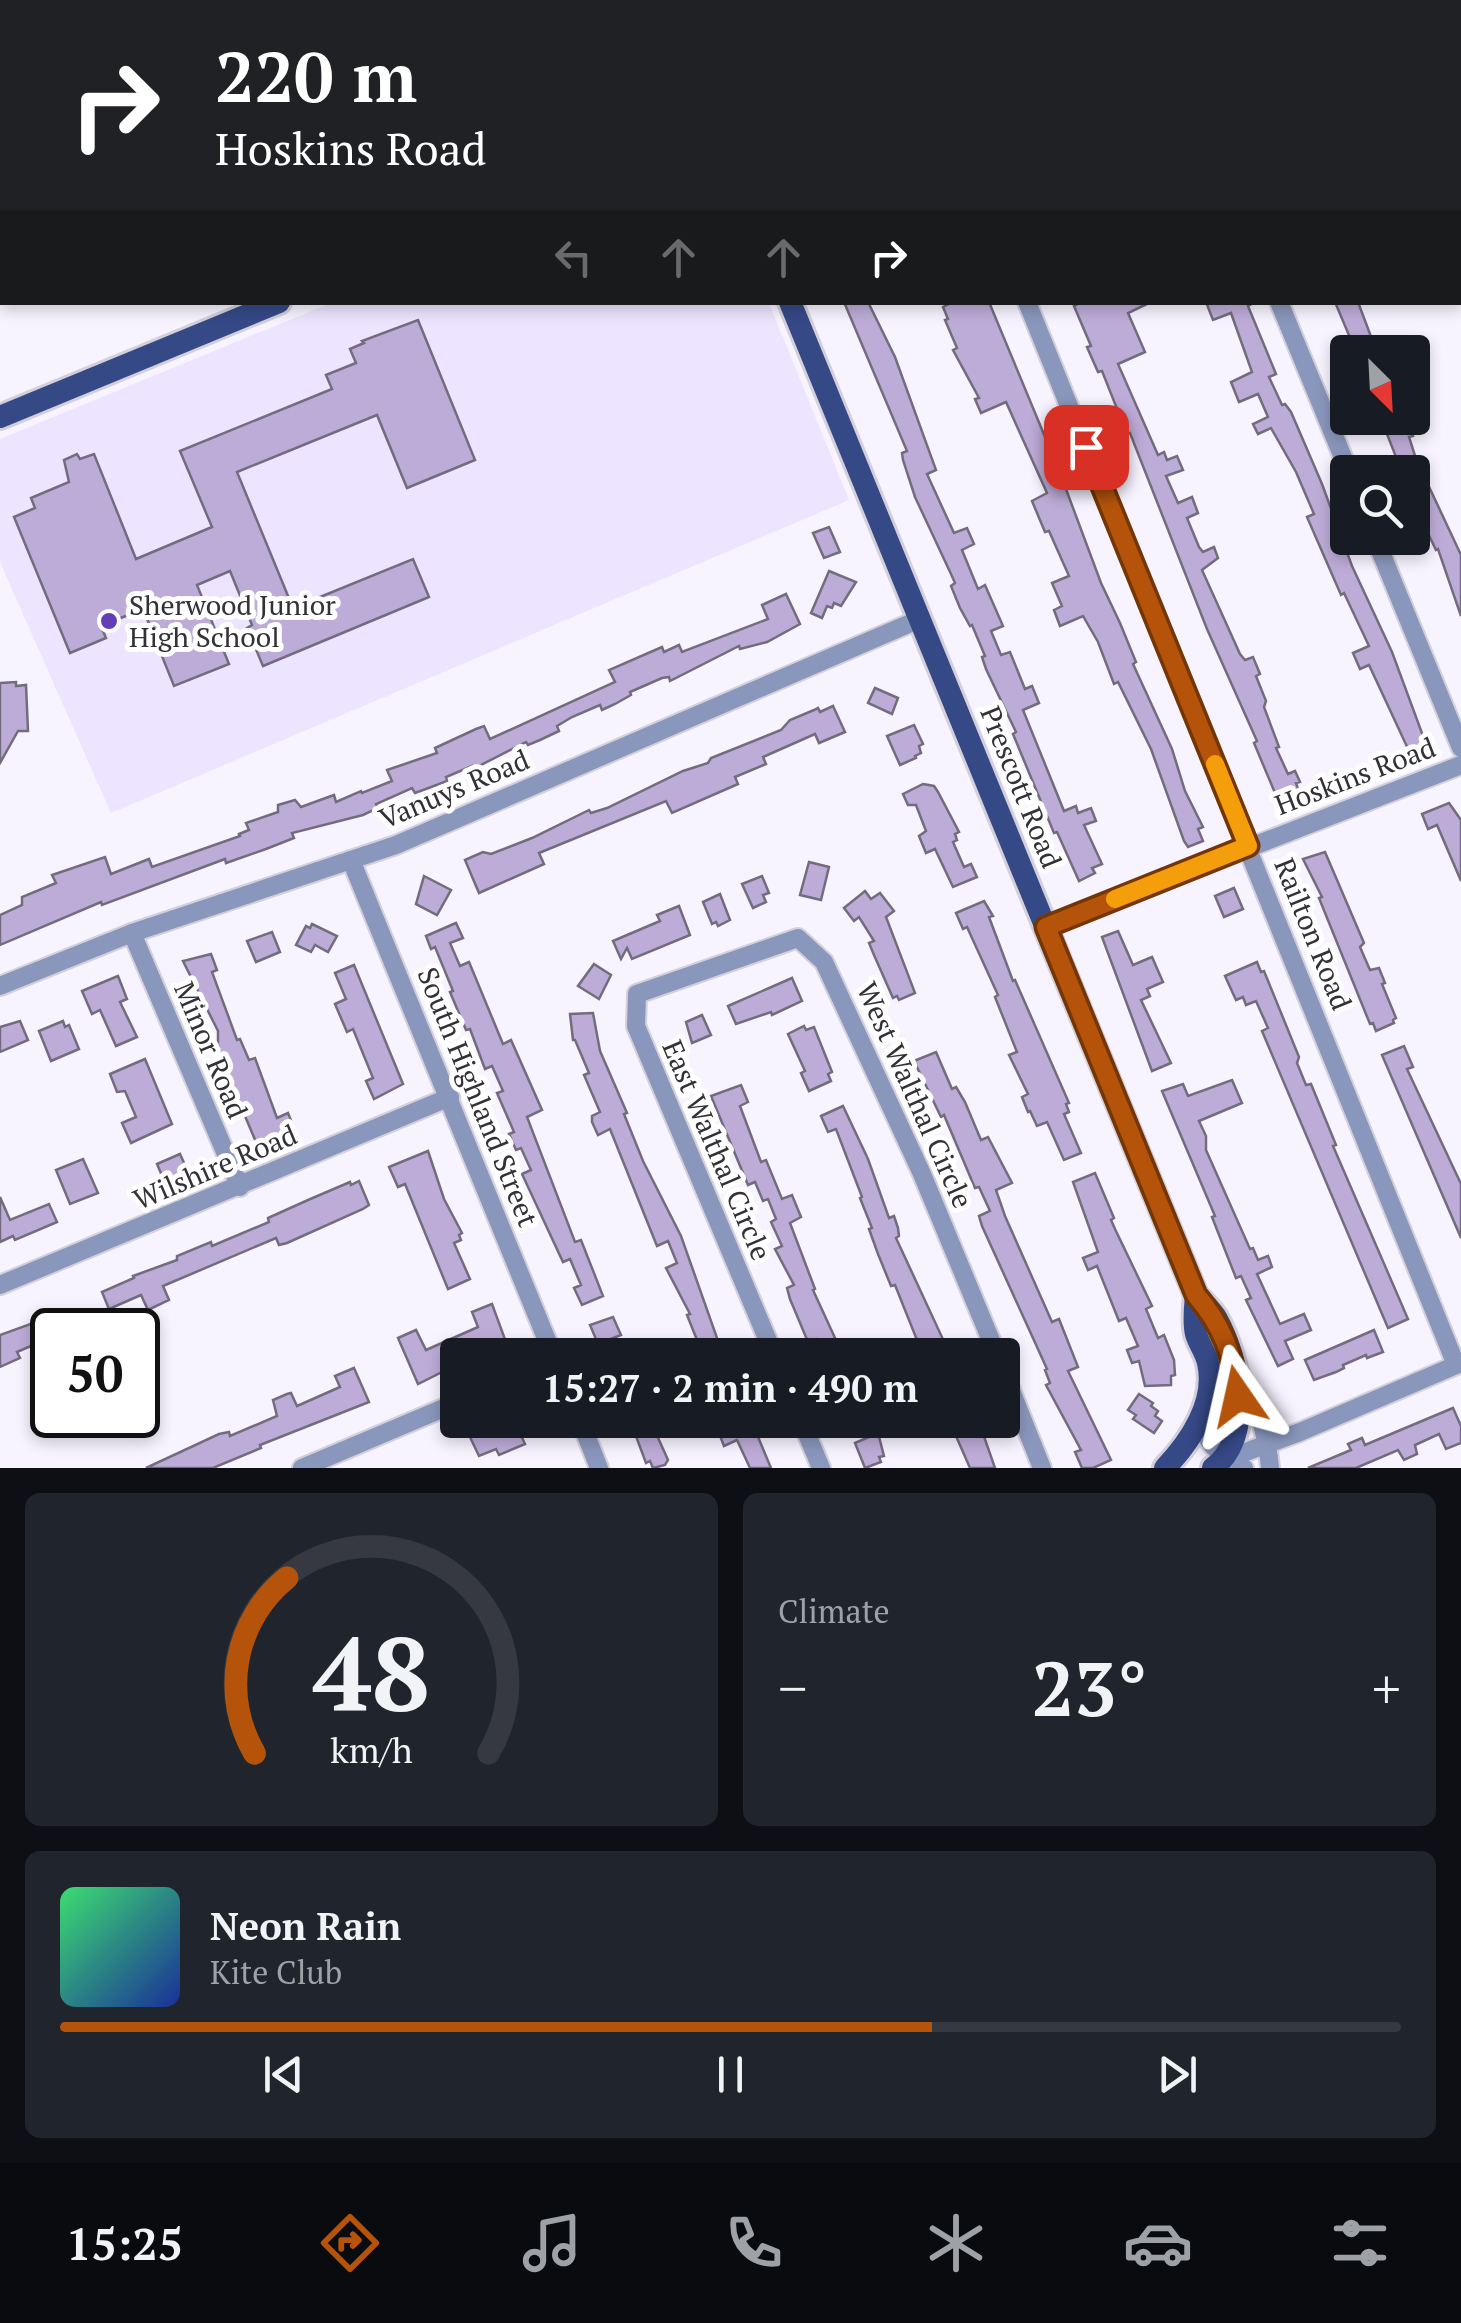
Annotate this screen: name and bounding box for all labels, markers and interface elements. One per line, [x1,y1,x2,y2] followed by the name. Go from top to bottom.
[215,29,417,122] text: 220 m
[50,40,180,170] icon: right
[215,118,486,178] text: Hoskins Road
[546,230,601,285] icon: left
[651,230,706,285] icon: ahead
[756,230,811,285] icon: ahead
[861,230,916,285] icon: right
[1330,335,1430,435] north arrow
[1330,335,1430,555] map controls
[1044,405,1129,490] pin
[1059,420,1114,475] icon: arrive
[1330,455,1430,555] button: search
[129,586,336,655] place label: Sherwood Junior High School
[98,610,120,632] marker: Sherwood Junior High School
[972,700,1071,873] street label: Prescott Road
[1269,728,1440,823] street label: Hoskins Road
[373,740,534,837] street label: Vanuys Road
[1266,852,1361,1015] street label: Railton Road
[410,962,548,1232] street label: South Highland Street
[166,976,257,1124] street label: Minor Road
[849,976,982,1214] street label: West Walthal Circle
[654,1034,781,1265] street label: East Walthal Circle
[127,1115,302,1218] street label: Wilshire Road
[30,1308,160,1438] speed limit sign: 50
[1186,1344,1290,1448] position arrow
[542,1363,918,1413] text: 15:27 · 2 min · 490 m
[778,1590,890,1632] text: Climate
[313,1603,430,1741] text: 48
[1032,1638,1147,1737] text: 23°
[778,1651,807,1724] text: −
[1372,1651,1401,1724] text: +
[330,1726,413,1773] text: km/h
[210,1901,401,1951] text: Neon Rain
[210,1951,342,1993] text: Kite Club
[256,2047,311,2102] icon: previous
[703,2047,758,2102] icon: pause
[1150,2047,1205,2102] icon: next
[315,2208,385,2278] icon: directions
[517,2208,587,2278] icon: music
[719,2208,789,2278] icon: phone
[921,2208,991,2278] icon: climate
[1123,2208,1193,2278] icon: car
[1325,2208,1395,2278] icon: filters
[66,2213,183,2273] text: 15:25

